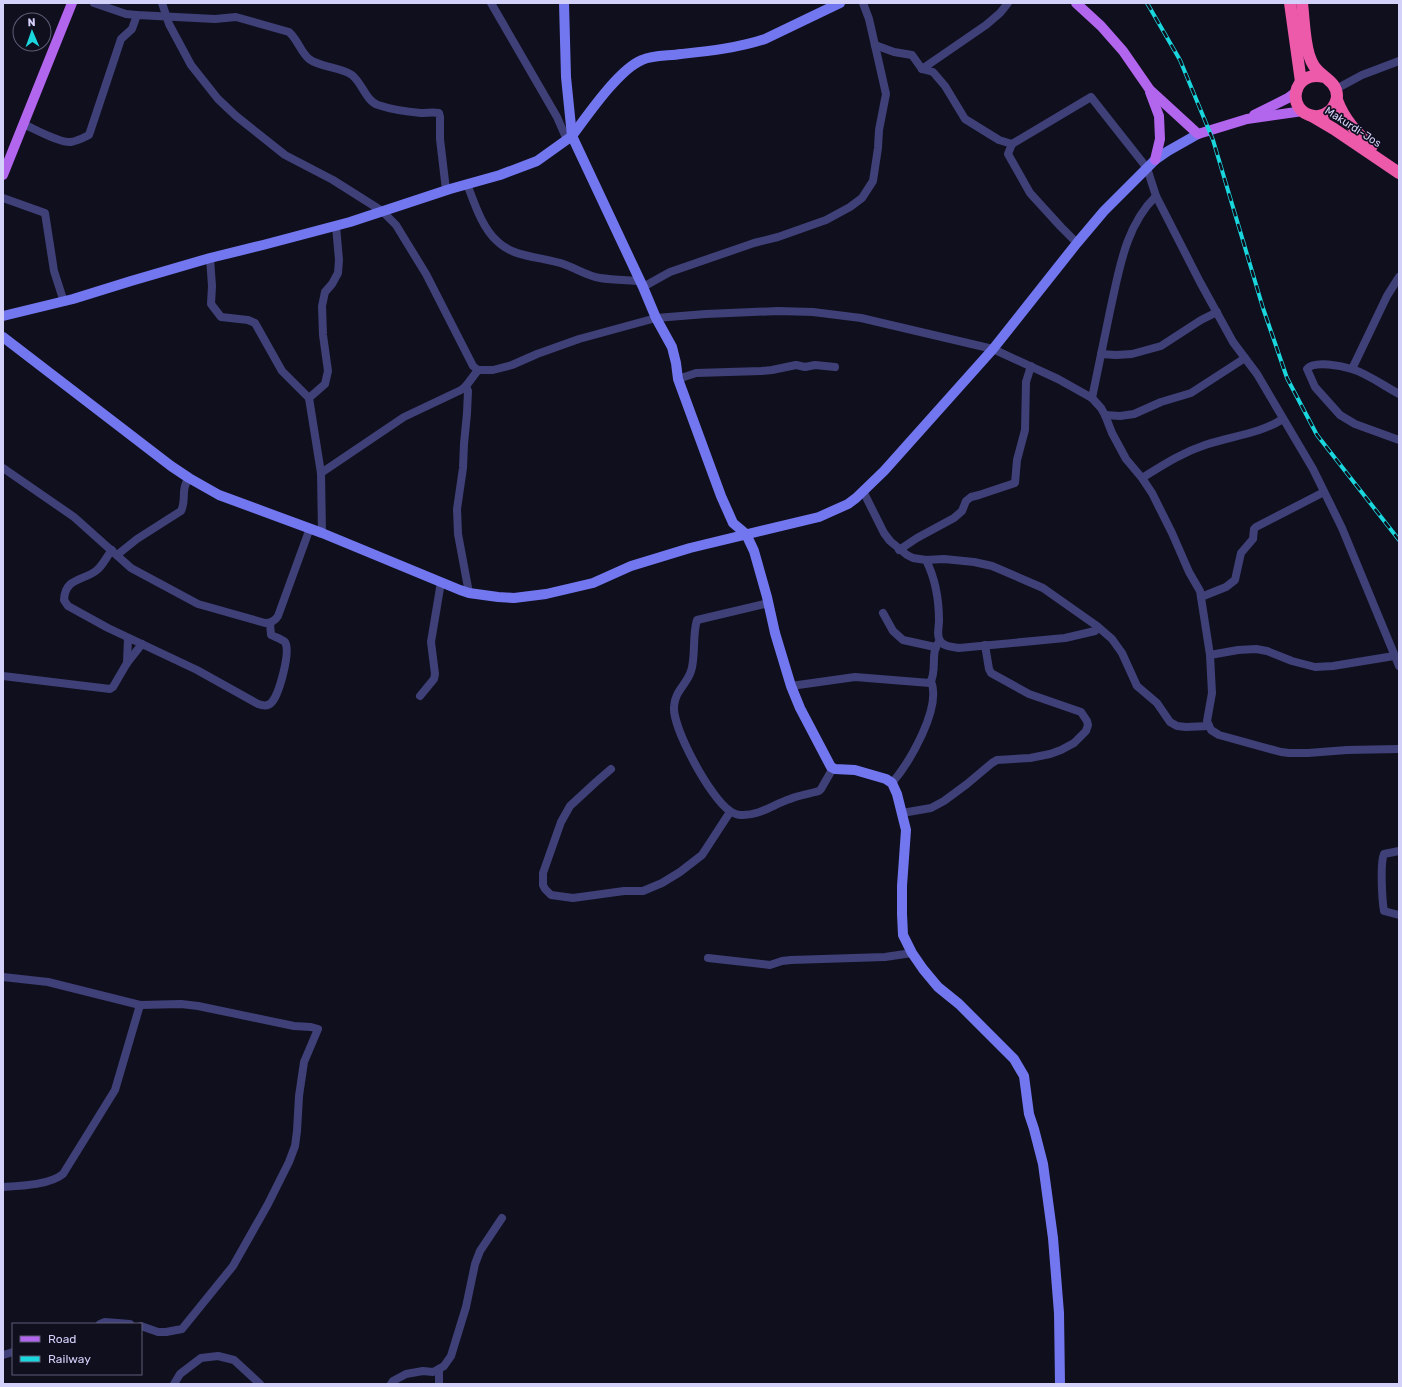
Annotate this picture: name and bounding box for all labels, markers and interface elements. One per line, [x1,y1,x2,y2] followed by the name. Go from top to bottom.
[12,12,52,52] north arrow
[27,16,36,29] text: N
[1322,104,1384,150] street label: Makurdi-Jos
[12,1323,142,1375] legend
[48,1332,76,1346] text: Road
[48,1352,91,1366] text: Railway

